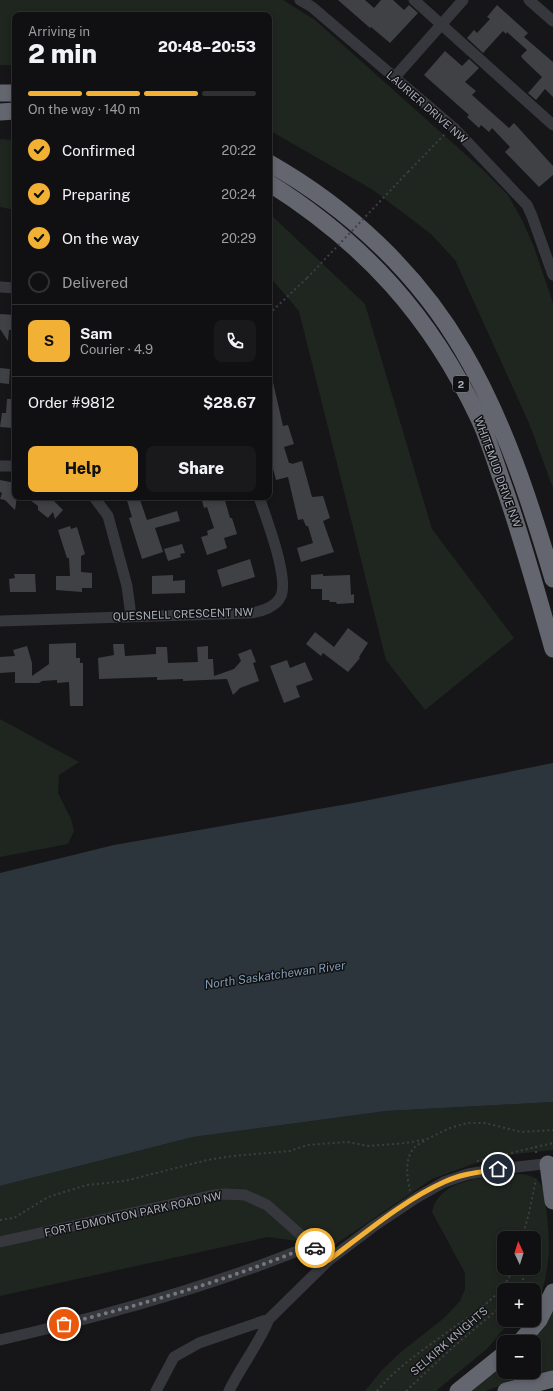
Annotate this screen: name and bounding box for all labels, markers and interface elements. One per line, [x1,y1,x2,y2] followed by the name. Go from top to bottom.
[28,24,90,39] text: Arriving in
[28,38,97,69] text: 2 min
[158,38,256,55] text: 20:48–20:53
[384,69,470,146] street label: LAURIER DRIVE NW
[28,102,140,117] text: On the way · 140 m
[28,139,50,161] icon: check
[62,142,135,159] text: Confirmed
[222,143,256,158] text: 20:22
[28,183,50,205] icon: check
[62,186,131,203] text: Preparing
[221,187,256,202] text: 20:24
[28,227,50,249] icon: check
[62,230,139,247] text: On the way
[221,231,256,246] text: 20:29
[62,274,128,291] text: Delivered
[214,320,256,362] button: phone
[80,325,112,342] text: Sam
[44,332,54,349] text: S
[80,342,153,357] text: Courier · 4.9
[453,376,469,392] road number: 2
[28,394,115,411] text: Order #9812
[203,394,256,411] text: $28.67
[472,415,524,530] street label: WHITEMUD DRIVE NW
[28,446,138,492] button: Help
[146,446,256,492] button: Share
[113,606,254,622] street label: QUESNELL CRESCENT NW
[204,958,347,992] water label: North Saskatchewan River
[481,1152,515,1186] pin
[487,1158,509,1180] icon: home
[43,1189,223,1239] street label: FORT EDMONTON PARK ROAD NW
[295,1228,335,1268] courier
[497,1231,541,1275] north arrow
[497,1231,541,1379] map controls
[304,1237,326,1259] icon: car
[497,1283,541,1327] button: +
[408,1304,490,1378] street label: SELKIRK KNIGHTS
[47,1307,81,1341] pin
[53,1313,75,1335] icon: bag
[497,1335,541,1379] button: −

